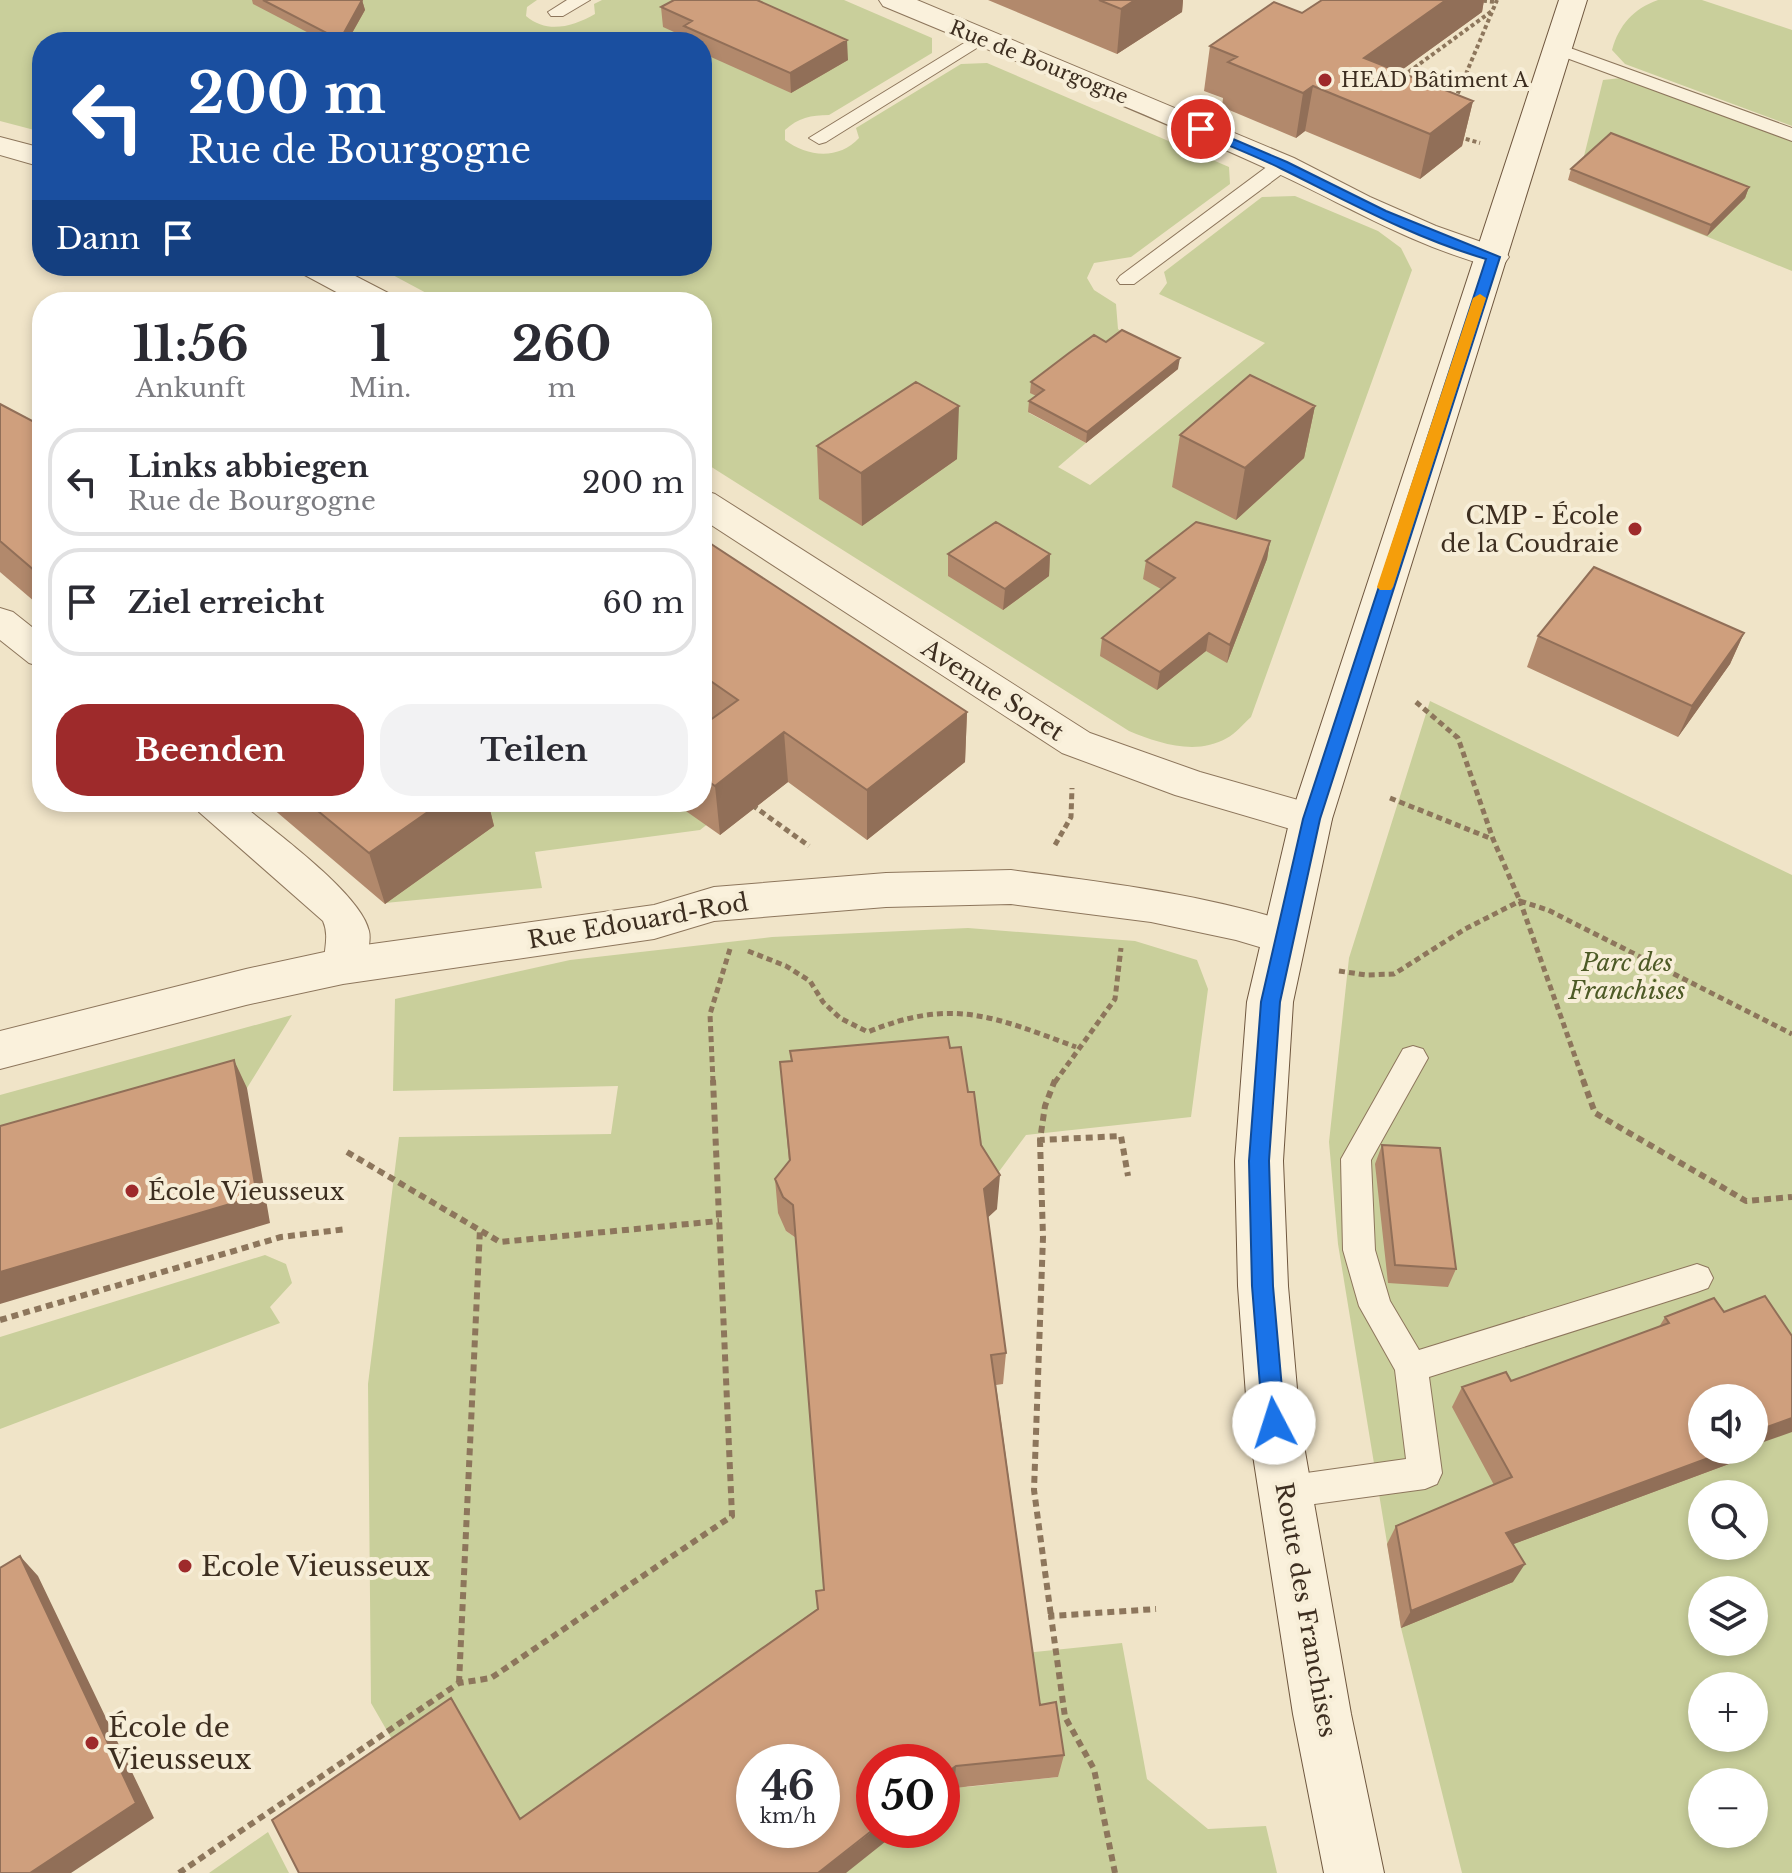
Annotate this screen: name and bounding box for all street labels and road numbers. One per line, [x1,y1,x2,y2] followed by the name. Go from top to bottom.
[946,15,1132,109] street label: Rue de Bourgogne
[916,633,1069,747] street label: Avenue Soret
[526,887,750,955] street label: Rue Edouard-Rod
[1269,1480,1343,1740] street label: Route des Franchises

